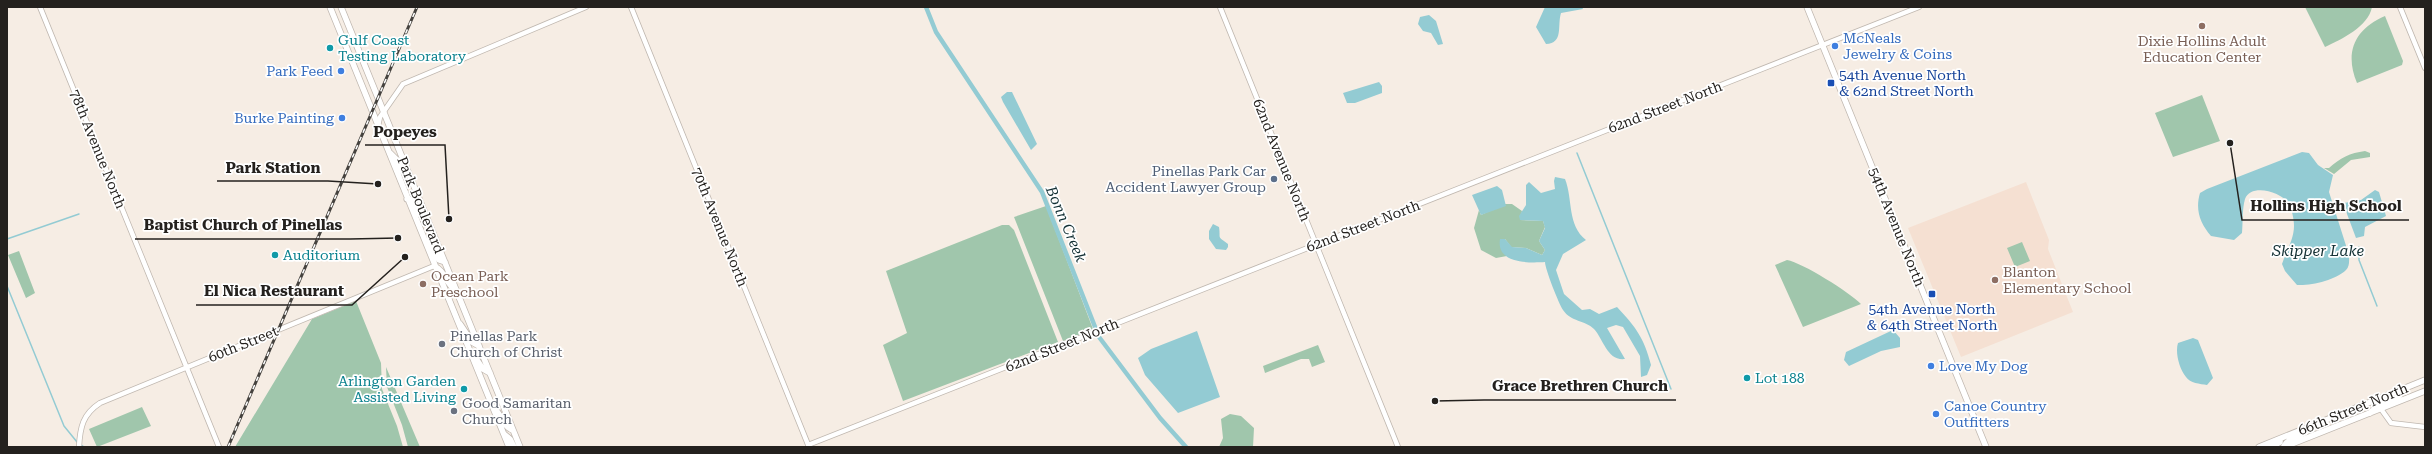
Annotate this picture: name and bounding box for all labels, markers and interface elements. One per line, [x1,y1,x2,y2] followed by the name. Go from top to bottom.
[2197,21,2207,31] marker: Dixie Hollins Adult Education Center
[1843,30,1952,62] place label: McNeals Jewelry & Coins
[338,32,467,64] place label: Gulf Coast Testing Laboratory
[2138,33,2266,65] place label: Dixie Hollins Adult Education Center
[1830,41,1840,51] marker: McNeals Jewelry & Coins
[325,43,335,53] marker: Gulf Coast Testing Laboratory
[266,63,333,79] place label: Park Feed
[336,66,346,76] marker: Park Feed
[1839,67,1974,99] place label: 54th Avenue North & 62nd Street North
[1606,78,1724,136] street label: 62nd Street North
[1826,78,1836,88] marker: 54th Avenue North & 62nd Street North
[67,87,129,211] street label: 78th Avenue North
[1250,96,1314,224] street label: 62nd Avenue North
[234,110,334,126] place label: Burke Painting
[337,113,347,123] marker: Burke Painting
[365,118,445,145] callout: Popeyes
[373,123,437,141] text: Popeyes
[217,154,328,181] callout: Park Station
[394,154,448,256] street label: Park Boulevard
[226,159,320,177] text: Park Station
[1106,163,1266,195] place label: Pinellas Park Car Accident Lawyer Group
[689,165,751,289] street label: 70th Avenue North
[1866,165,1928,289] street label: 54th Avenue North
[1269,174,1279,184] marker: Pinellas Park Car Accident Lawyer Group
[1042,182,1090,266] water label: Bonn Creek
[2242,193,2409,220] callout: Hollins High School
[1304,197,1422,255] street label: 62nd Street North
[2250,197,2402,215] text: Hollins High School
[135,212,350,239] callout: Baptist Church of Pinellas
[144,216,343,234] text: Baptist Church of Pinellas
[2271,242,2364,260] water label: Skipper Lake
[283,247,360,263] place label: Auditorium
[270,250,280,260] marker: Auditorium
[2003,264,2132,296] place label: Blanton Elementary School
[431,268,509,300] place label: Ocean Park Preschool
[1990,275,2000,285] marker: Blanton Elementary School
[196,278,352,305] callout: El Nica Restaurant
[418,279,428,289] marker: Ocean Park Preschool
[204,282,344,300] text: El Nica Restaurant
[1927,289,1937,299] marker: 54th Avenue North & 64th Street North
[1866,301,1998,333] place label: 54th Avenue North & 64th Street North
[1003,315,1121,375] street label: 62nd Street North
[206,323,280,365] street label: 60th Street
[450,328,562,360] place label: Pinellas Park Church of Christ
[437,339,447,349] marker: Pinellas Park Church of Christ
[1939,358,2028,374] place label: Love My Dog
[1926,361,1936,371] marker: Love My Dog
[1755,370,1805,386] place label: Lot 188
[338,373,456,405] place label: Arlington Garden Assisted Living
[1484,373,1676,400] callout: Grace Brethren Church
[1742,373,1752,383] marker: Lot 188
[1492,377,1668,395] text: Grace Brethren Church
[2296,380,2410,438] street label: 66th Street North
[459,384,469,394] marker: Arlington Garden Assisted Living
[462,395,572,427] place label: Good Samaritan Church
[1944,398,2047,430] place label: Canoe Country Outfitters
[449,406,459,416] marker: Good Samaritan Church
[1931,409,1941,419] marker: Canoe Country Outfitters

